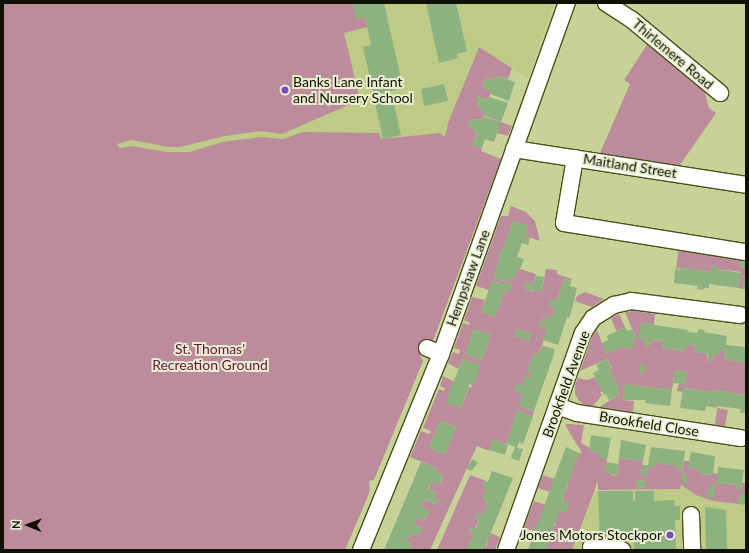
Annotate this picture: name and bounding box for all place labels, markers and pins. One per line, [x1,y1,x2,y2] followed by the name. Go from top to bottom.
[293,74,413,106] place label: Banks Lane Infant and Nursery School
[280,85,290,95] marker: Banks Lane Infant and Nursery School
[520,527,662,543] place label: Jones Motors Stockpor
[665,530,675,540] marker: Jones Motors Stockpor

